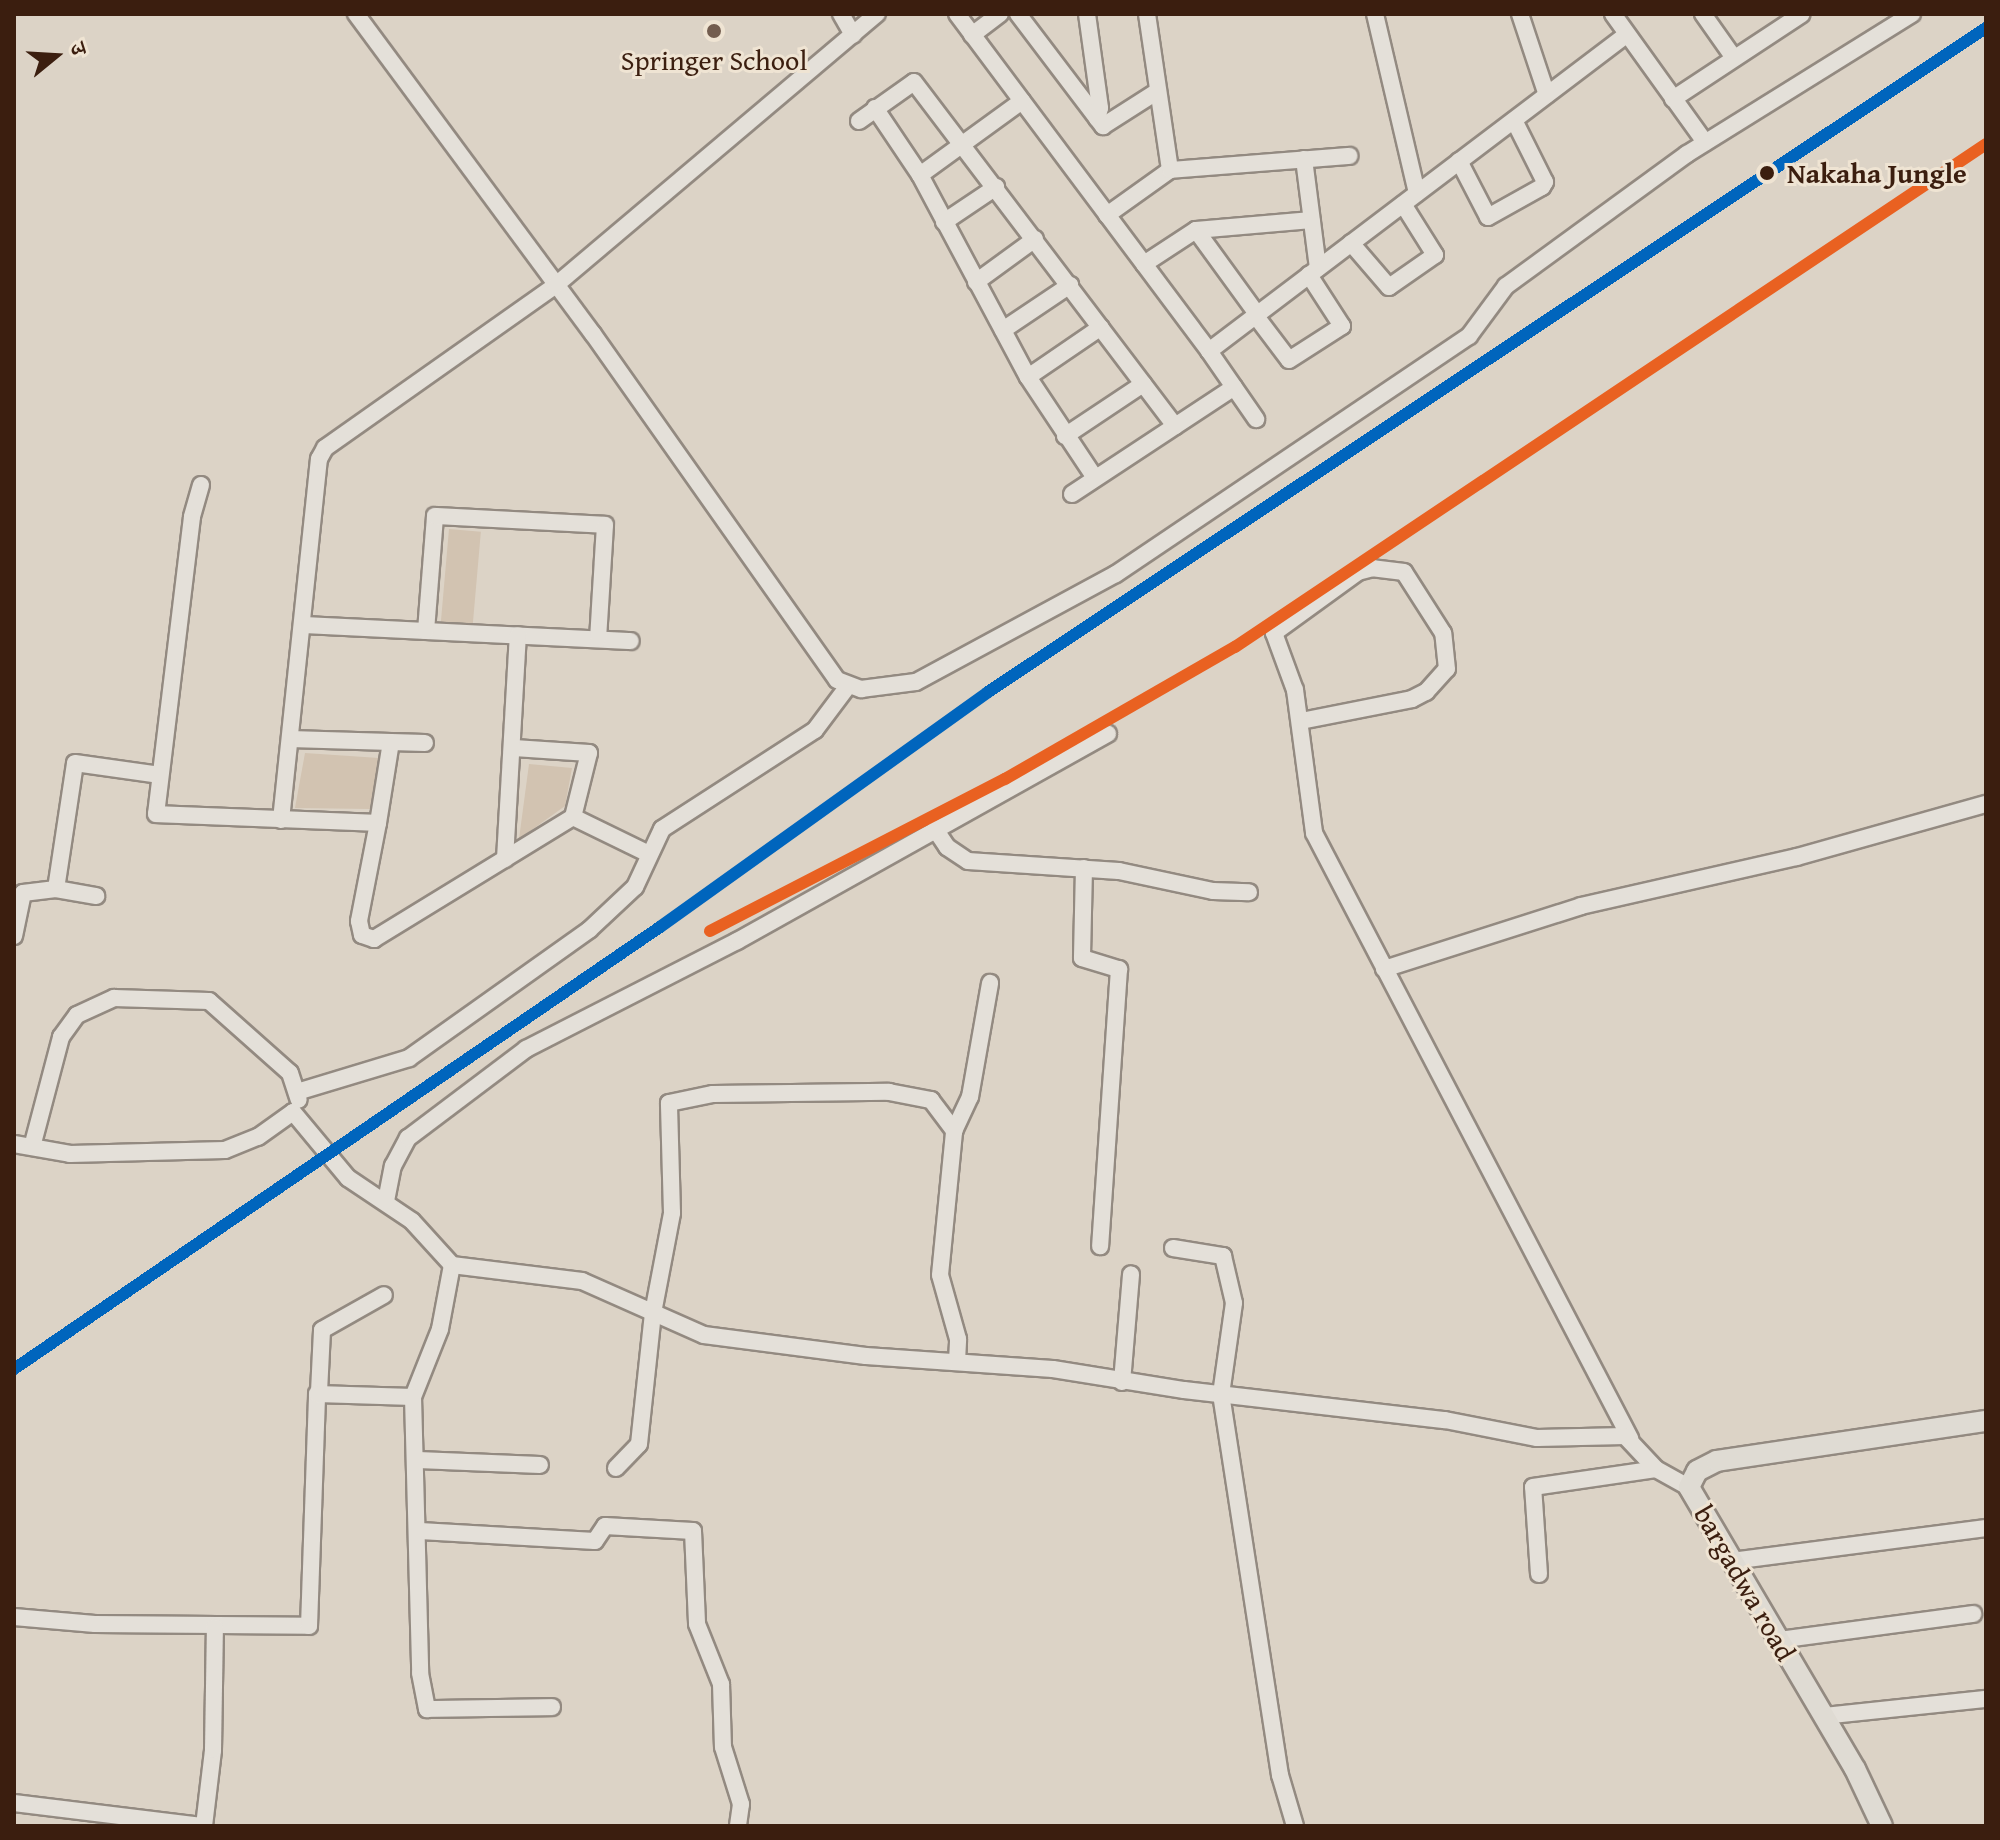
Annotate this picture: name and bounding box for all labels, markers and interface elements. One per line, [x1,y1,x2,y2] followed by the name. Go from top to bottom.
[16,16,96,96] north arrow
[705,22,723,40] marker: Springer School
[62,38,96,59] text: उ
[621,43,807,77] place label: Springer School
[1787,156,1967,190] place label: Nakaha Jungle
[1754,160,1780,186] marker: Nakaha Jungle
[1687,1499,1803,1667] street label: bargadwa road

